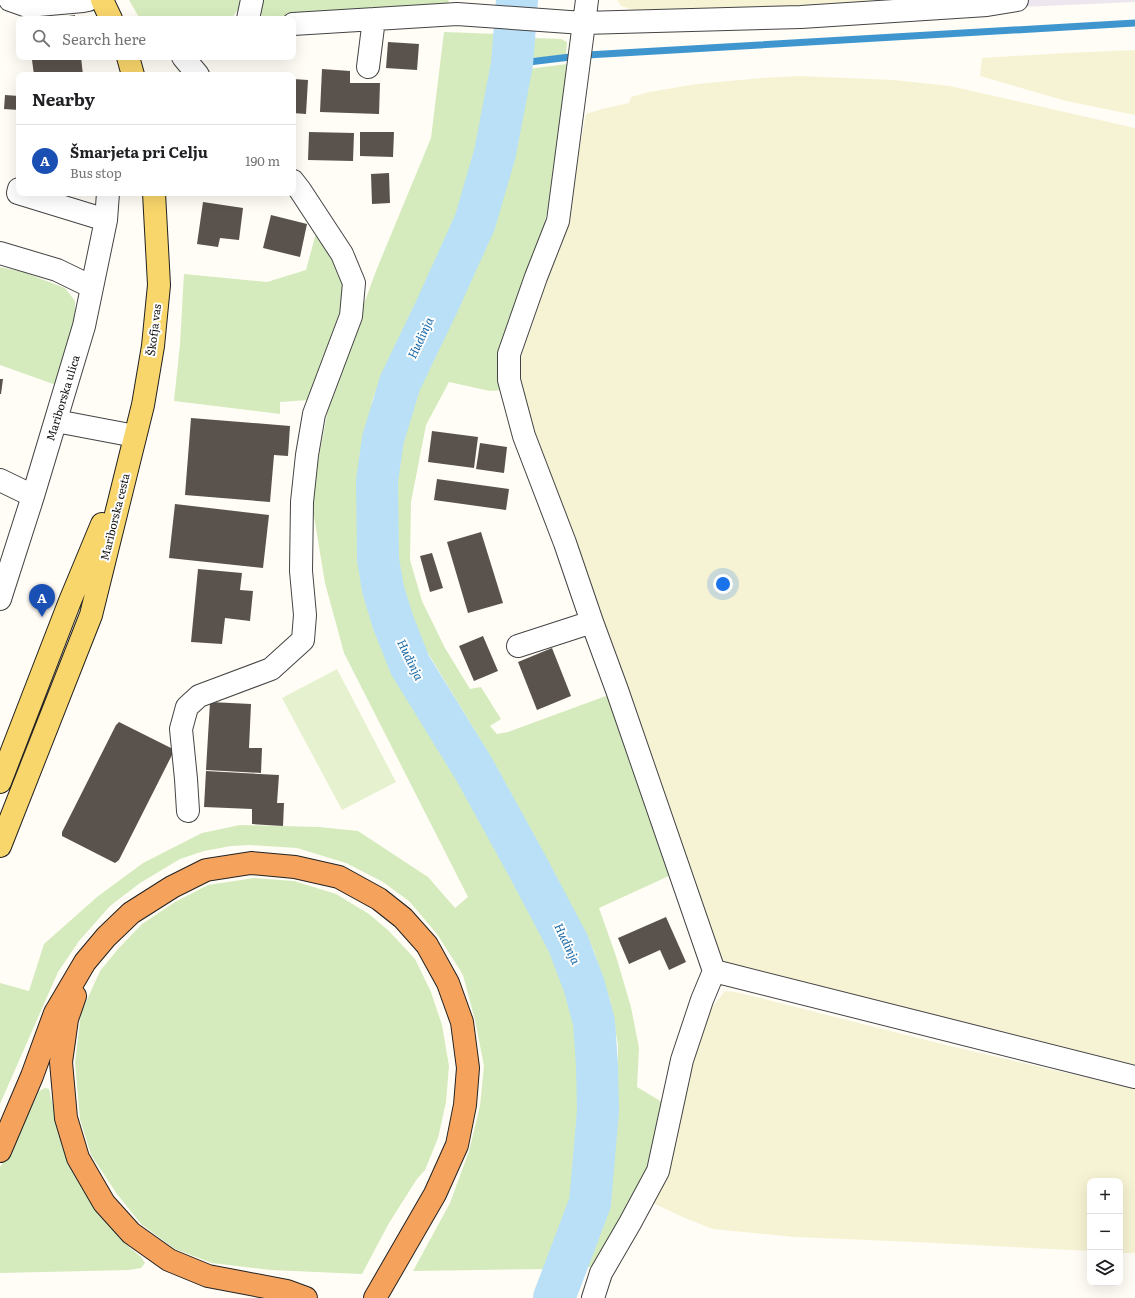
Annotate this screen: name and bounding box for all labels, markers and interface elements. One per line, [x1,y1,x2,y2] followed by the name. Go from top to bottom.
[16,16,296,60] search box
[30,27,52,49] icon: search
[62,27,146,50] text: Search here
[32,86,95,111] text: Nearby
[70,140,208,163] text: Šmarjeta pri Celju
[40,151,50,170] text: A
[245,151,280,170] text: 190 m
[70,163,122,182] text: Bus stop
[142,303,164,357] street label: Škofja vas
[403,314,438,361] water label: Hudinja
[41,353,83,443] street label: Mariborska ulica
[95,471,133,562] street label: Mariborska cesta
[713,574,733,594] your location
[29,584,55,617] pin: A
[393,636,429,683] water label: Hudinja
[550,920,585,967] water label: Hudinja
[1087,1178,1123,1286] map controls
[1087,1178,1123,1214] button: +
[1087,1214,1123,1250] button: −
[1087,1250,1123,1286] button: layers

